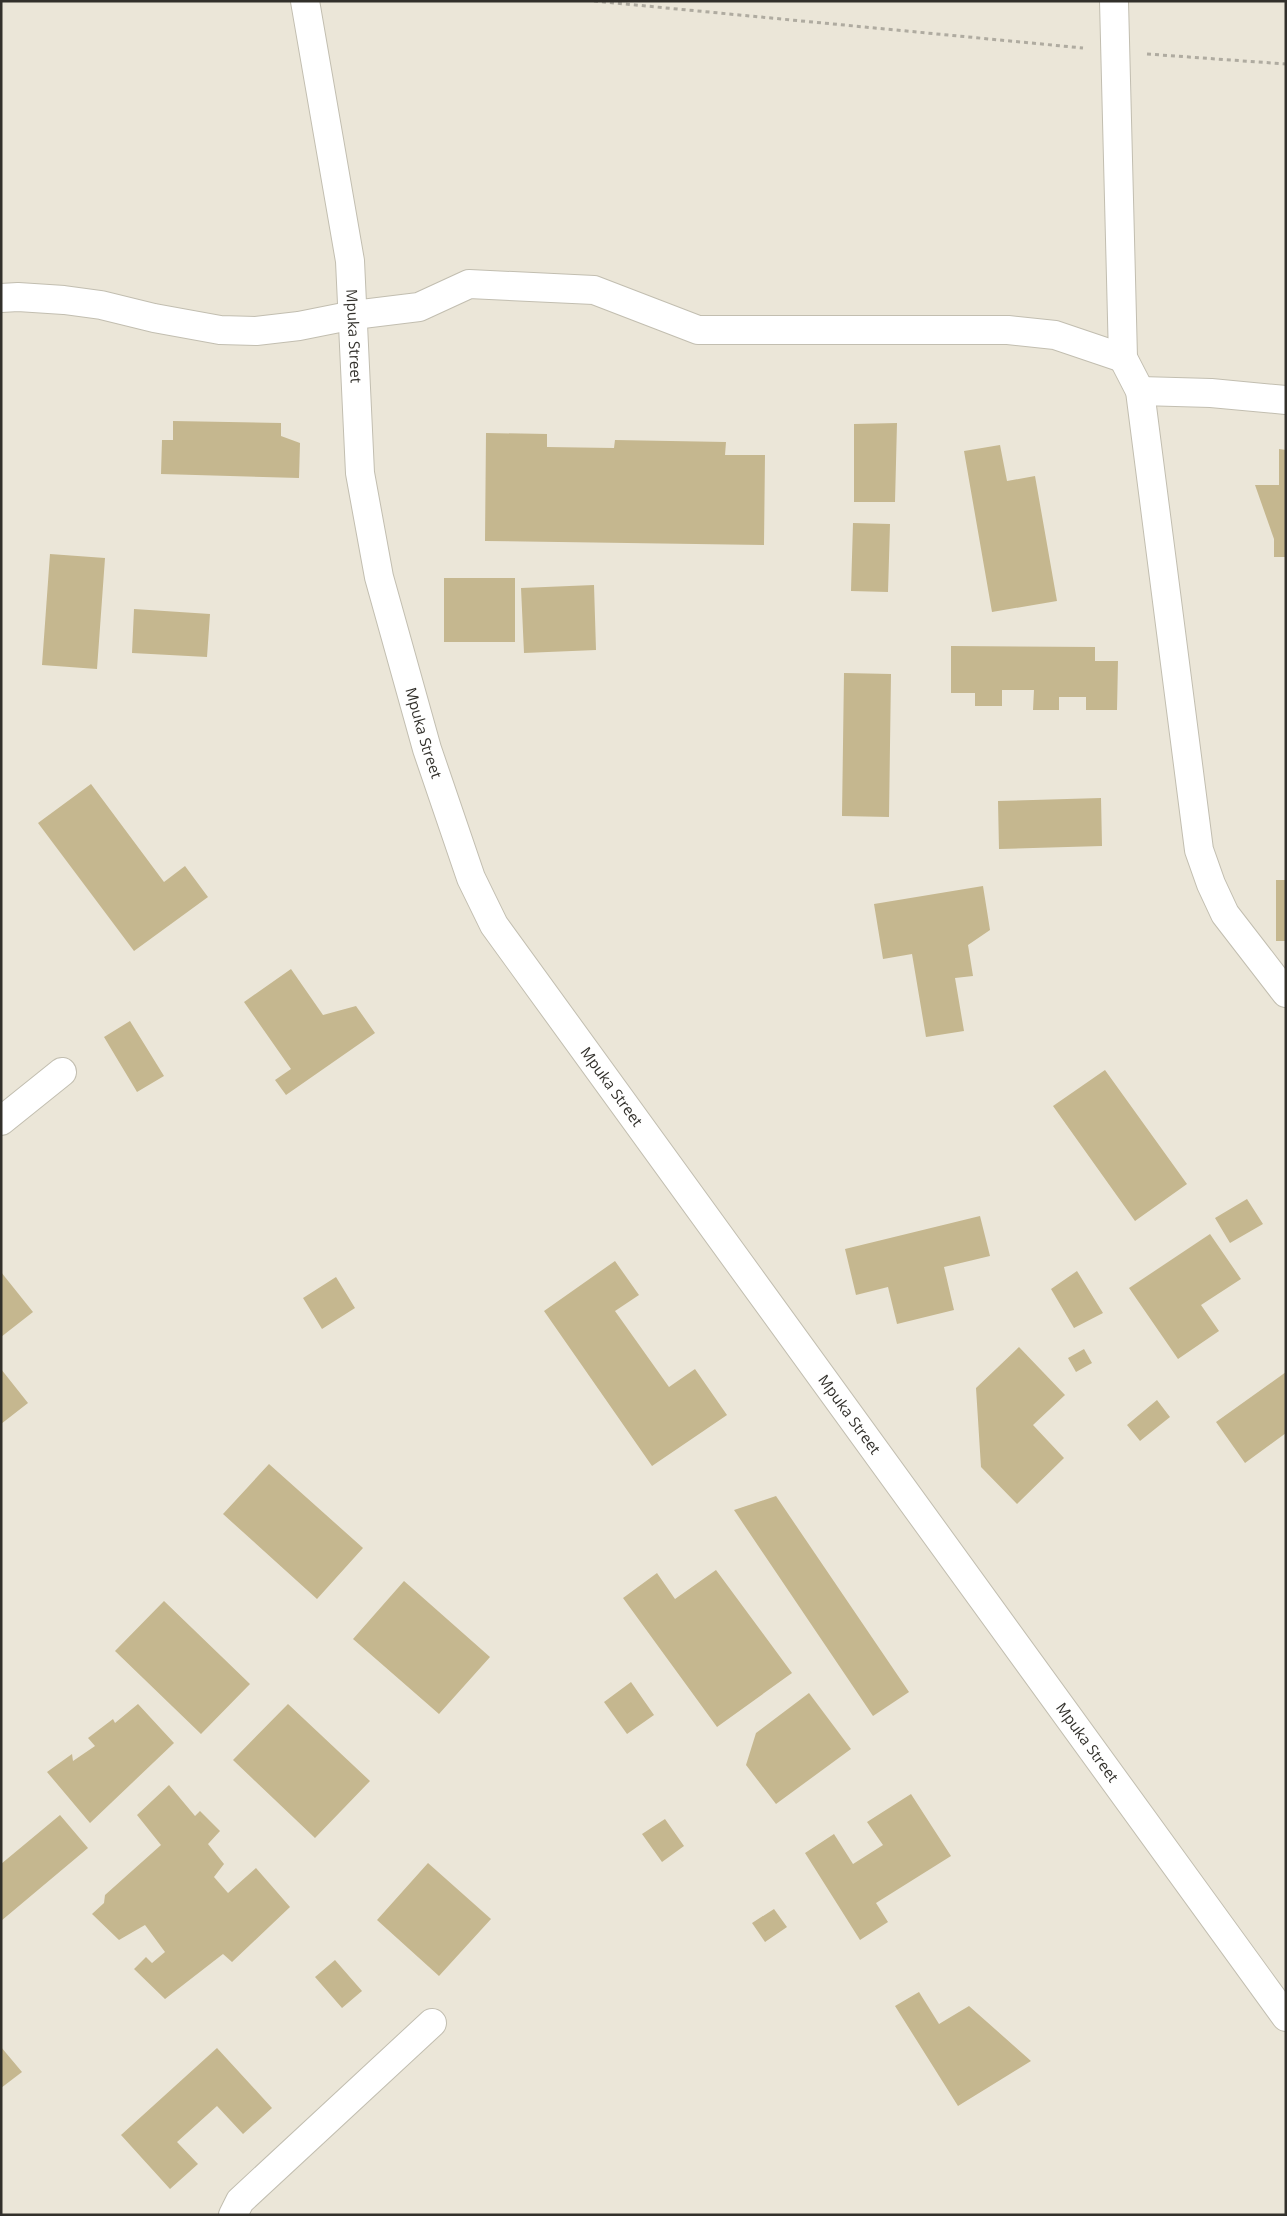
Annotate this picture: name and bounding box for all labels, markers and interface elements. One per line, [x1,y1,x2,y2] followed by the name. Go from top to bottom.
[342,289,367,383] street label: Mpuka Street
[401,685,447,781] street label: Mpuka Street
[577,1042,648,1130] street label: Mpuka Street
[814,1370,886,1458] street label: Mpuka Street
[1052,1698,1123,1786] street label: Mpuka Street

